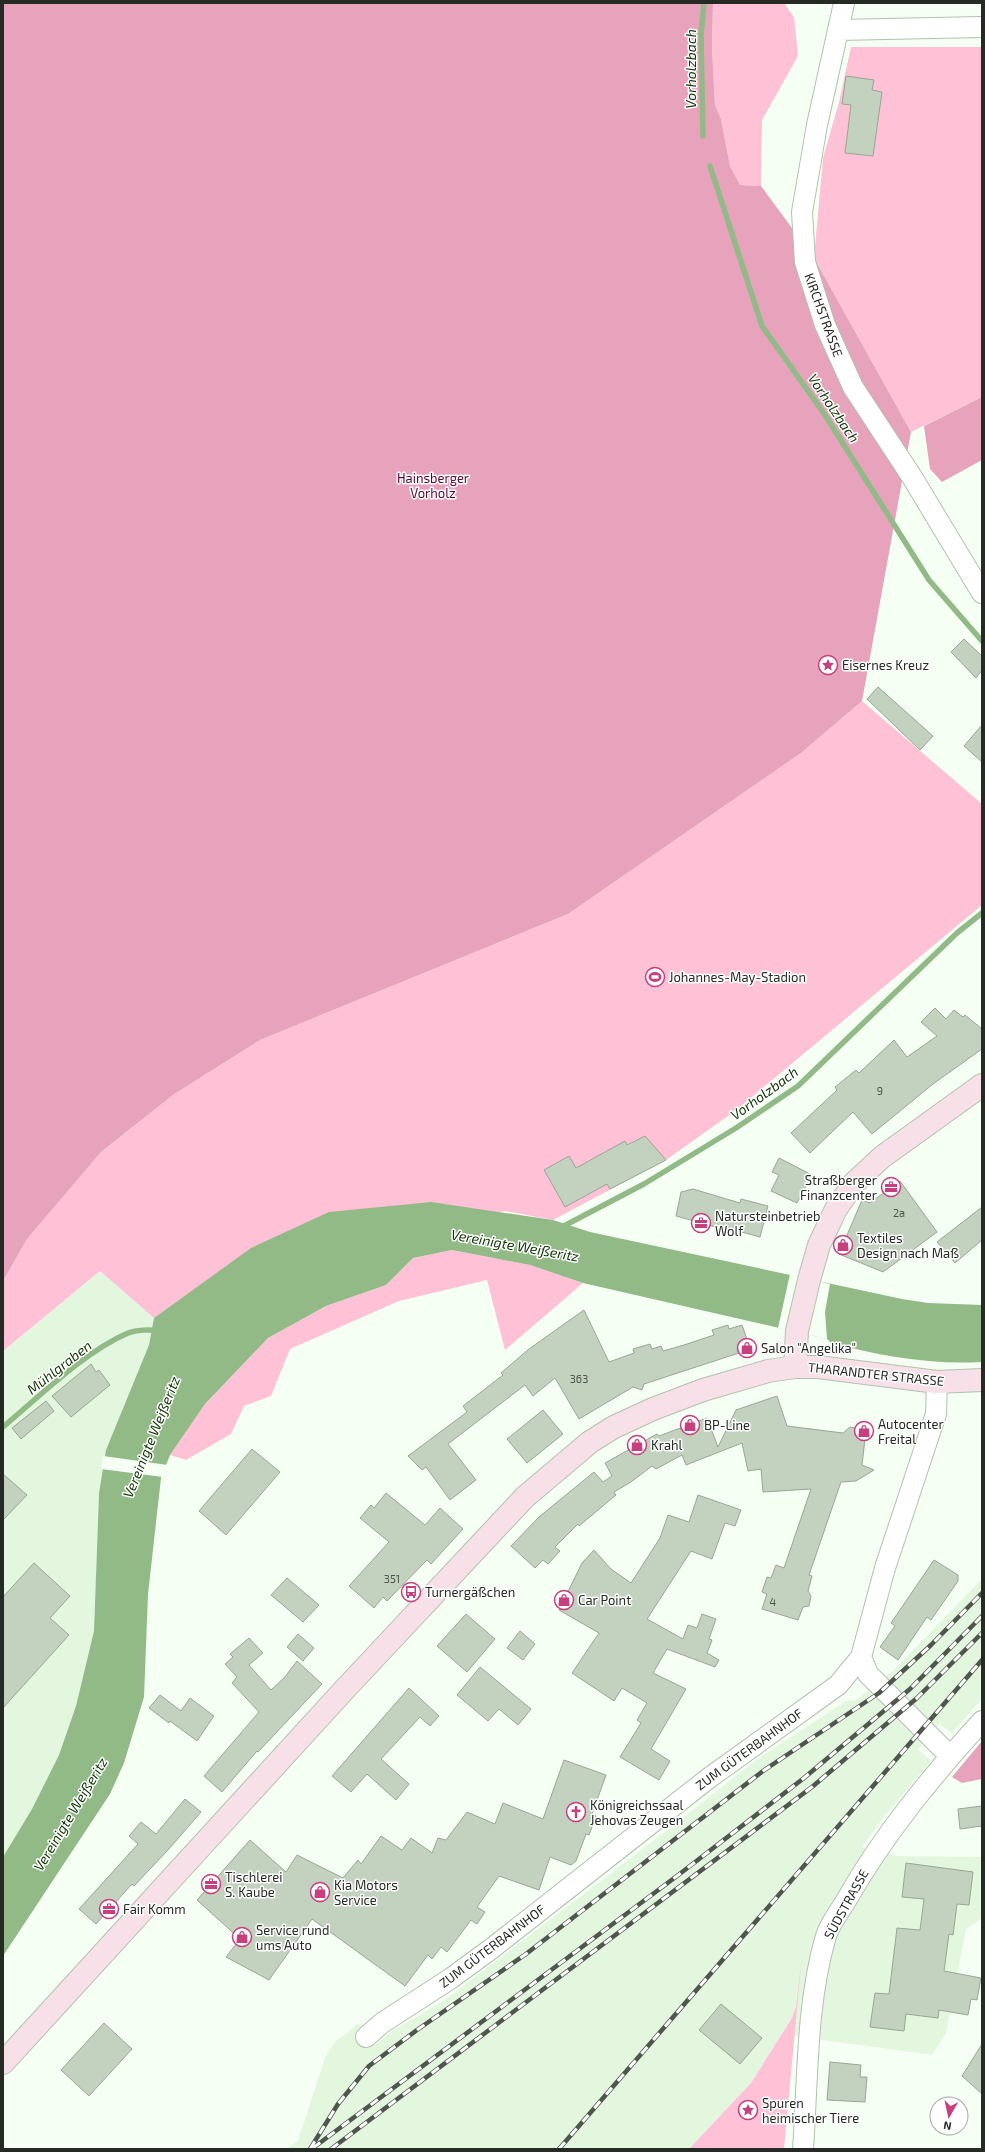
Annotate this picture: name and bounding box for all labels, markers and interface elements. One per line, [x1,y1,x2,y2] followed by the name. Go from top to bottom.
[682,29,699,109] water label: Vorholzbach
[801,271,847,359] street label: KIRCHSTRASSE
[805,370,863,446] water label: Vorholzbach
[397,470,469,501] park label: Hainsberger Vorholz
[817,654,839,676] place icon: Eisernes Kreuz
[842,657,929,673] place label: Eisernes Kreuz
[644,966,666,988] sports icon: Johannes-May-Stadion
[669,969,806,985] place label: Johannes-May-Stadion
[727,1063,801,1123] water label: Vorholzbach
[877,1084,883,1097] house number: 9
[800,1172,877,1203] place label: Straßberger Finanzcenter
[880,1176,902,1198] office icon: Straßberger Finanzcenter
[893,1206,905,1219] house number: 2a
[715,1208,820,1239] place label: Natursteinbetrieb Wolf
[690,1212,712,1234] office icon: Natursteinbetrieb Wolf
[450,1225,580,1265] water label: Vereinigte Weißeritz
[857,1230,959,1261] place label: Textiles Design nach Maß
[832,1234,854,1256] shop icon: Textiles Design nach Maß
[23,1336,95,1398] water label: Mühlgraben
[736,1337,758,1359] shop icon: Salon "Angelika"
[761,1340,856,1356] place label: Salon "Angelika"
[807,1359,945,1389] street label: THARANDTER STRASSE
[570,1372,588,1385] house number: 363
[119,1374,183,1500] water label: Vereinigte Weißeritz
[679,1414,701,1436] shop icon: BP-Line
[878,1416,944,1447] place label: Autocenter Freital
[704,1417,750,1433] place label: BP-Line
[853,1420,875,1442] shop icon: Autocenter Freital
[626,1434,648,1456] shop icon: Krahl
[651,1437,683,1453] place label: Krahl
[384,1572,400,1585] house number: 351
[400,1581,422,1603] bus stop icon: Turnergäßchen
[425,1584,515,1600] place label: Turnergäßchen
[553,1589,575,1611] shop icon: Car Point
[578,1592,631,1608] place label: Car Point
[770,1595,777,1608] house number: 4
[692,1705,806,1793] street label: ZUM GÜTERBAHNHOF
[29,1754,111,1874] water label: Vereinigte Weißeritz
[590,1797,684,1828] place label: Königreichssaal Jehovas Zeugen
[565,1801,587,1823] church icon: Königreichssaal Jehovas Zeugen
[820,1866,872,1942] street label: SÜDSTRASSE
[225,1869,282,1900] place label: Tischlerei S. Kaube
[200,1873,222,1895] office icon: Tischlerei S. Kaube
[334,1877,398,1908] place label: Kia Motors Service
[309,1881,331,1903] shop icon: Kia Motors Service
[98,1898,120,1920] office icon: Fair Komm
[123,1901,186,1917] place label: Fair Komm
[436,1901,548,1991] street label: ZUM GÜTERBAHNHOF
[256,1922,329,1953] place label: Service rund ums Auto
[231,1926,253,1948] shop icon: Service rund ums Auto
[762,2095,859,2126] place label: Spuren heimischer Tiere
[929,2096,969,2136] north arrow
[737,2099,759,2121] place icon: Spuren heimischer Tiere
[942,2119,952,2133] text: N

